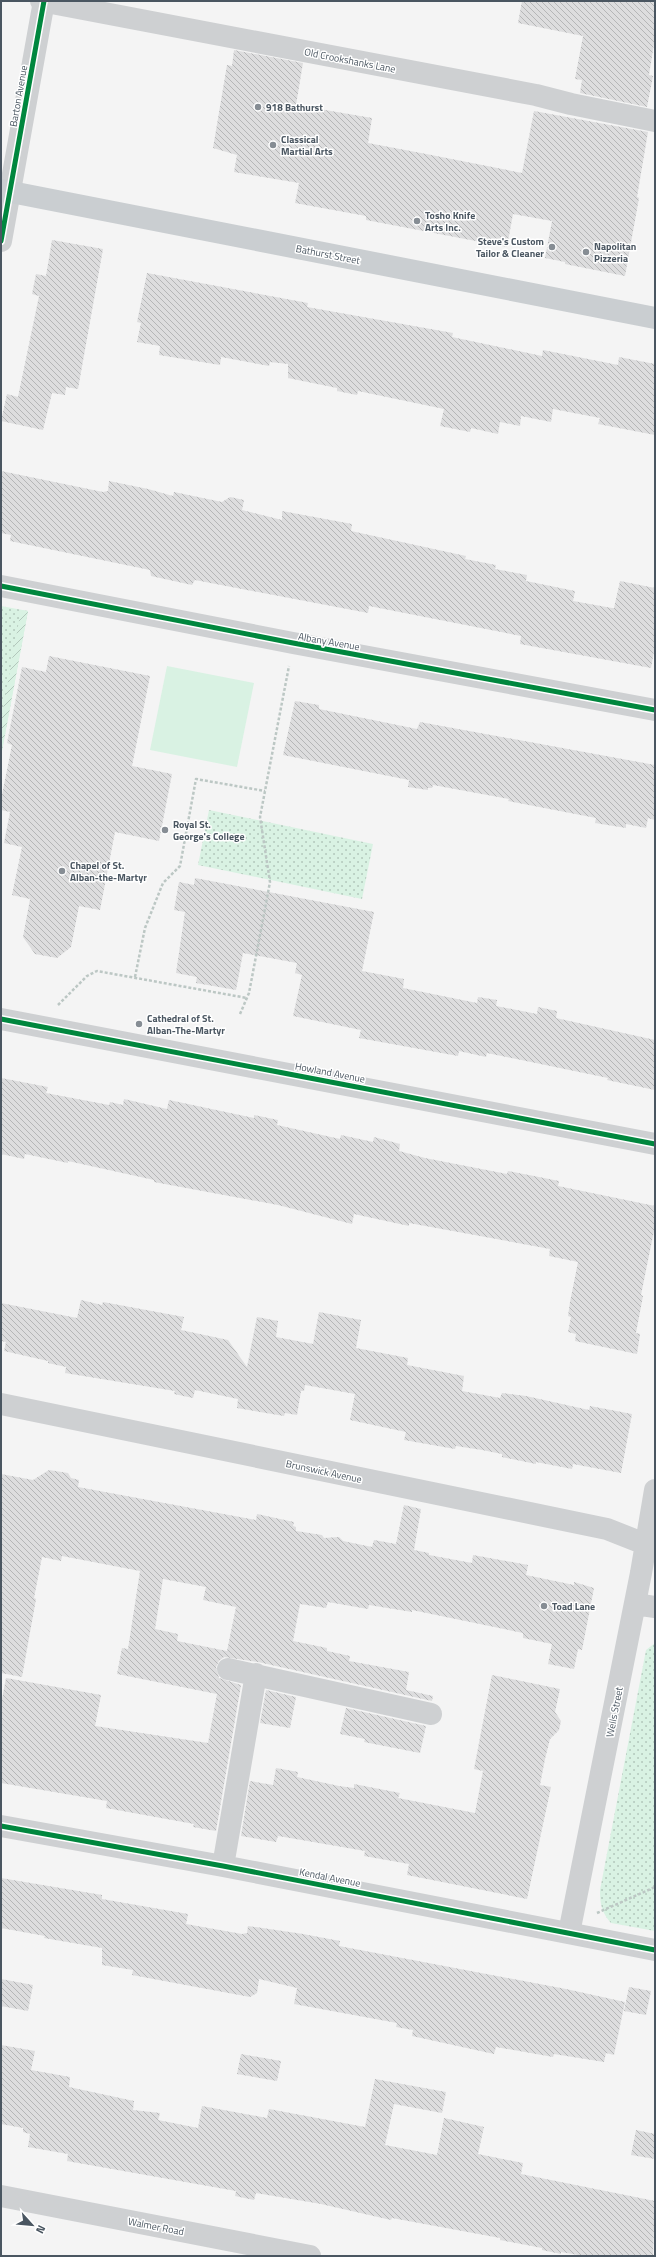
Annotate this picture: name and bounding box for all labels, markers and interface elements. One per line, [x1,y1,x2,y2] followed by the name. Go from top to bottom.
[303,44,397,77] street label: Old Crookshanks Lane
[6,64,31,128] street label: Barton Avenue
[266,100,323,115] place label: 918 Bathurst
[253,102,263,112] marker: 918 Bathurst
[281,132,333,159] place label: Classical Martial Arts
[268,140,278,150] marker: Classical Martial Arts
[425,208,475,235] place label: Tosho Knife Arts Inc.
[412,216,422,226] marker: Tosho Knife Arts Inc.
[476,234,544,261] place label: Steve's Custom Tailor & Cleaner
[594,239,636,266] place label: Napolitan Pizzeria
[295,241,362,268] street label: Bathurst Street
[547,242,557,252] marker: Steve's Custom Tailor & Cleaner
[581,247,591,257] marker: Napolitan Pizzeria
[297,629,361,654] street label: Albany Avenue
[173,817,245,844] place label: Royal St. George's College
[160,825,170,835] marker: Royal St. George's College
[70,858,147,885] place label: Chapel of St. Alban-the-Martyr
[57,866,67,876] marker: Chapel of St. Alban-the-Martyr
[147,1011,225,1038] place label: Cathedral of St. Alban-The-Martyr
[134,1019,144,1029] marker: Cathedral of St. Alban-The-Martyr
[294,1058,366,1087] street label: Howland Avenue
[285,1456,363,1487] street label: Brunswick Avenue
[552,1599,595,1614] place label: Toad Lane
[539,1601,549,1611] marker: Toad Lane
[602,1685,627,1739] street label: Wells Street
[298,1864,362,1891] street label: Kendal Avenue
[12,2205,52,2245] north arrow
[127,2214,185,2239] street label: Walmer Road
[32,2223,50,2237] text: N

